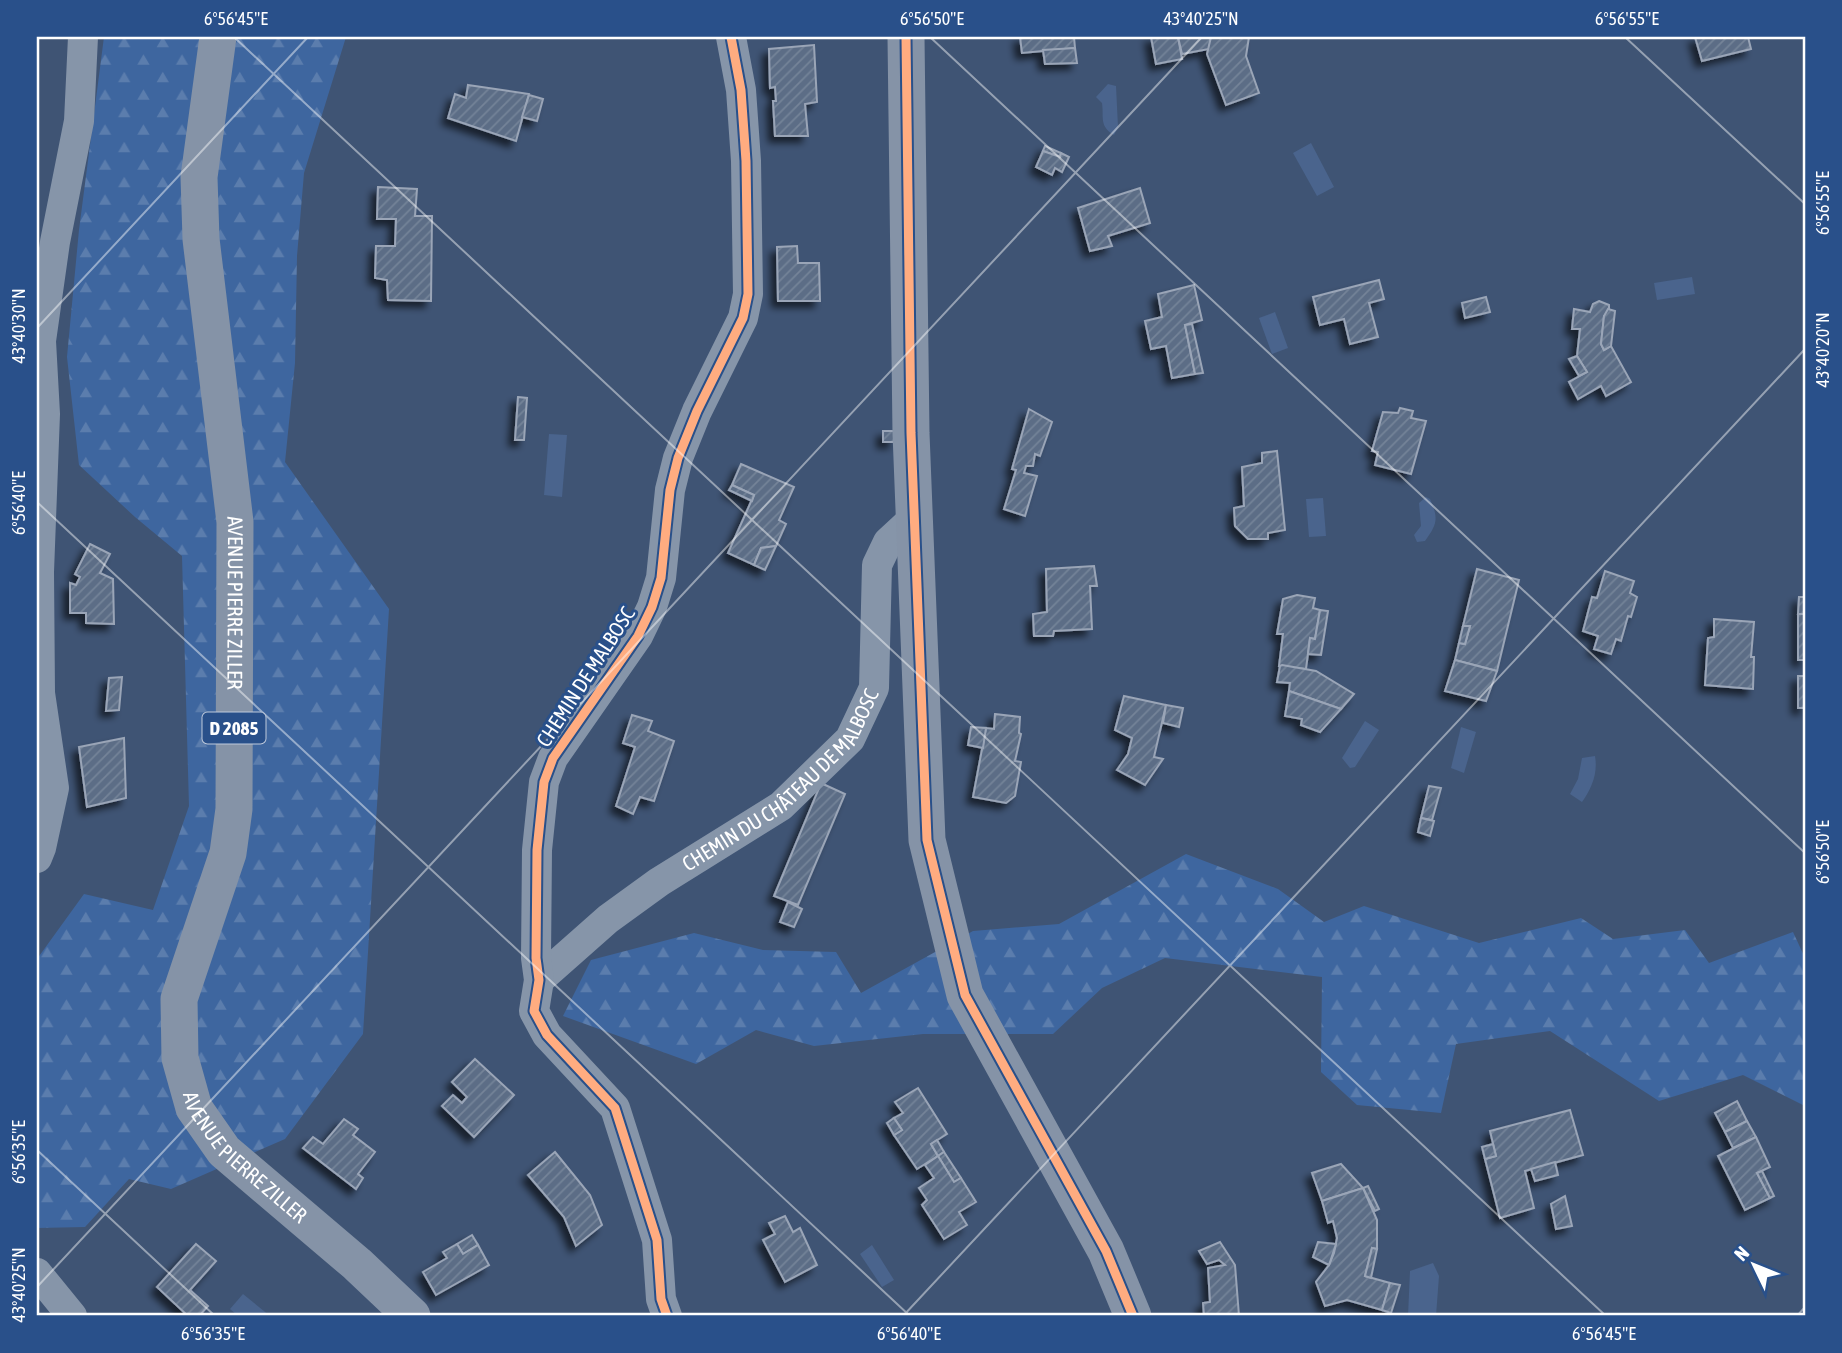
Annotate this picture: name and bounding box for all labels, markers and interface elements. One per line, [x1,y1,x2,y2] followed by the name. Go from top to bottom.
[204,8,268,29] text: 6°56'45"E
[900,8,964,29] text: 6°56'50"E
[1163,8,1239,29] text: 43°40'25"N
[1595,8,1659,29] text: 6°56'55"E
[1812,171,1833,235] text: 6°56'55"E
[8,288,29,364] text: 43°40'30"N
[1812,312,1833,388] text: 43°40'20"N
[8,471,29,535] text: 6°56'40"E
[223,514,248,690] street label: AVENUE PIERRE ZILLER
[531,602,640,751] street label: CHEMIN DE MALBOSC
[678,684,883,876] street label: CHEMIN DU CHÂTEAU DE MALBOSC
[202,712,266,744] road number: D 2085
[1812,820,1833,884] text: 6°56'50"E
[179,1089,313,1228] street label: AVENUE PIERRE ZILLER
[8,1120,29,1184] text: 6°56'35"E
[1720,1230,1790,1300] north arrow
[1730,1242,1753,1265] text: N
[8,1247,29,1323] text: 43°40'25"N
[181,1323,245,1344] text: 6°56'35"E
[877,1323,941,1344] text: 6°56'40"E
[1572,1323,1636,1344] text: 6°56'45"E

